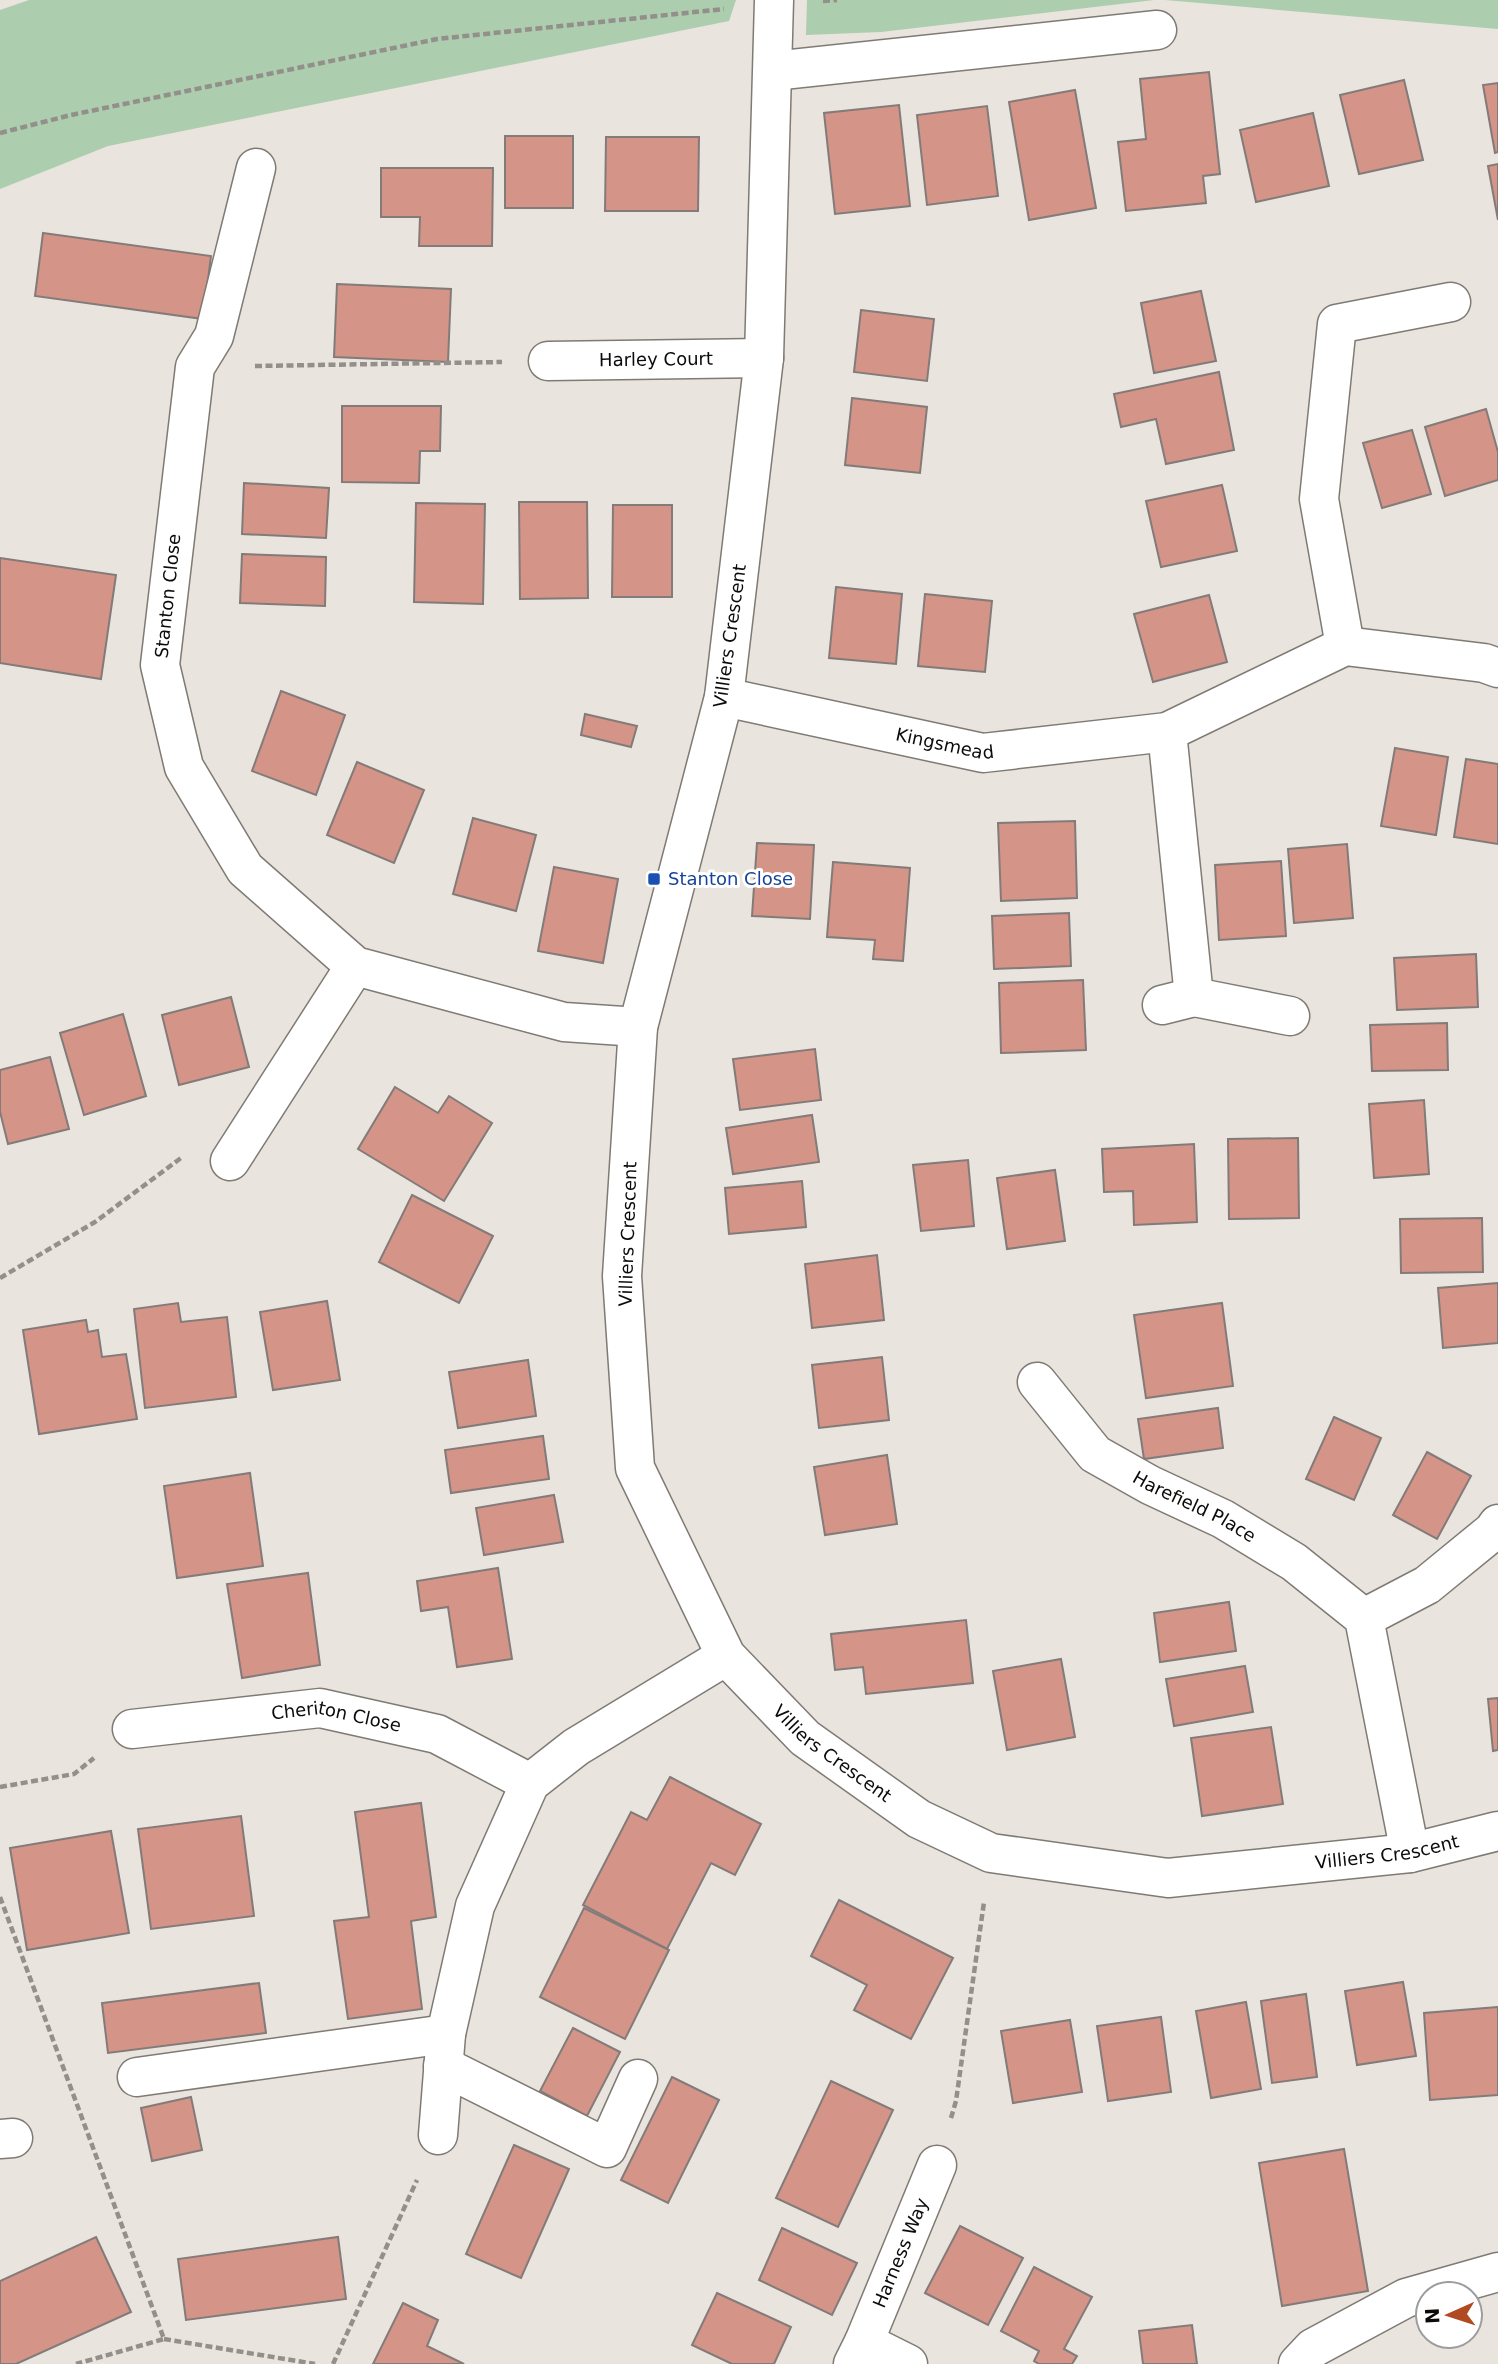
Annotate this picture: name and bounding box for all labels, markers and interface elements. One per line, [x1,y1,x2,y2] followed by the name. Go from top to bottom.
[599,348,713,370] street label: Harley Court
[151,533,184,659] street label: Stanton Close
[709,563,750,709] street label: Villiers Crescent
[894,723,995,763] street label: Kingsmead
[668,868,793,889] place label: Stanton Close
[646,871,662,887] marker: Stanton Close
[614,1161,641,1307] street label: Villiers Crescent
[1129,1466,1260,1546] street label: Harefield Place
[270,1697,403,1736] street label: Cheriton Close
[769,1700,896,1806] street label: Villiers Crescent
[1314,1830,1461,1873] street label: Villiers Crescent
[868,2194,932,2311] street label: Harness Way
[1414,2280,1484,2350] north arrow
[1421,2307,1443,2324] text: N

